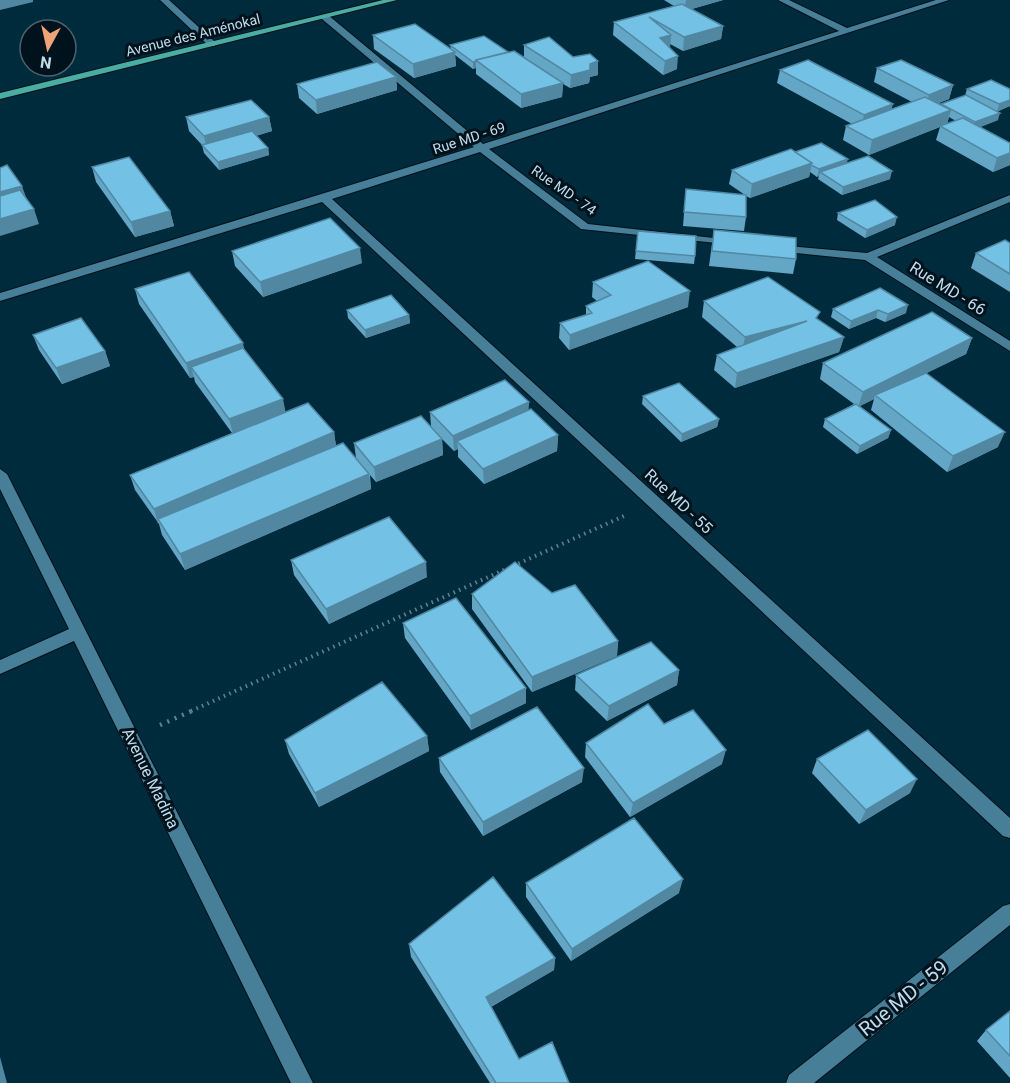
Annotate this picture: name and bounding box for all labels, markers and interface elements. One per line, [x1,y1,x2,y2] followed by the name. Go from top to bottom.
[124,11,262,59] street label: Avenue des Aménokal
[18,18,78,78] north arrow
[39,52,53,73] text: N
[431,119,507,157] street label: Rue MD - 69
[529,162,599,218] street label: Rue MD - 74
[906,258,989,319] street label: Rue MD - 66
[641,465,717,538] street label: Rue MD - 55
[118,725,183,832] street label: Avenue Madina
[854,955,952,1041] street label: Rue MD - 59

